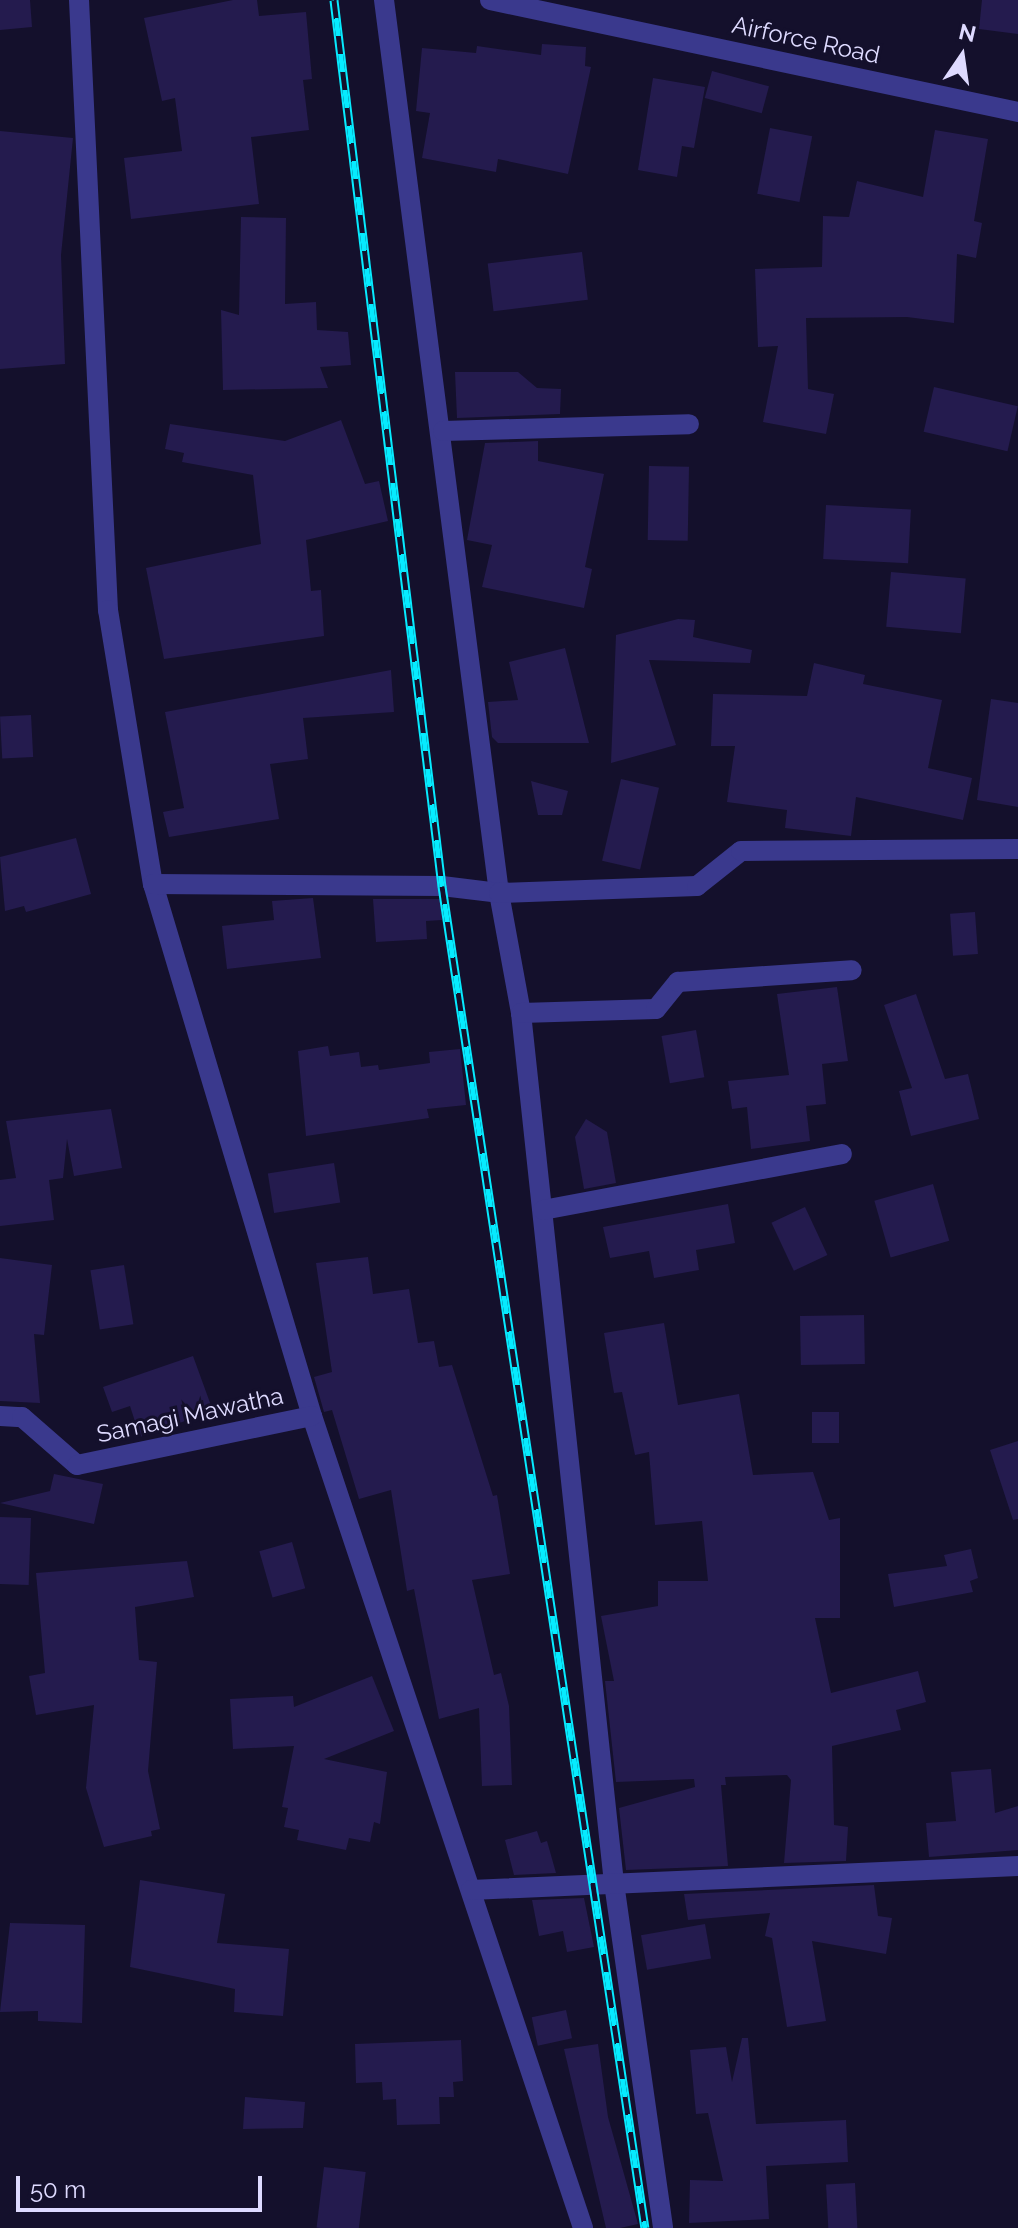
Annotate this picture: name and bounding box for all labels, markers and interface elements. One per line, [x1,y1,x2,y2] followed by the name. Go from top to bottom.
[729,10,883,70] street label: Airforce Road
[922,16,1002,96] north arrow
[956,18,978,47] text: N
[94,1381,286,1449] street label: Samagi Mawatha
[20,2160,266,2210] scale bar
[30,2175,86,2204] text: 50 m

